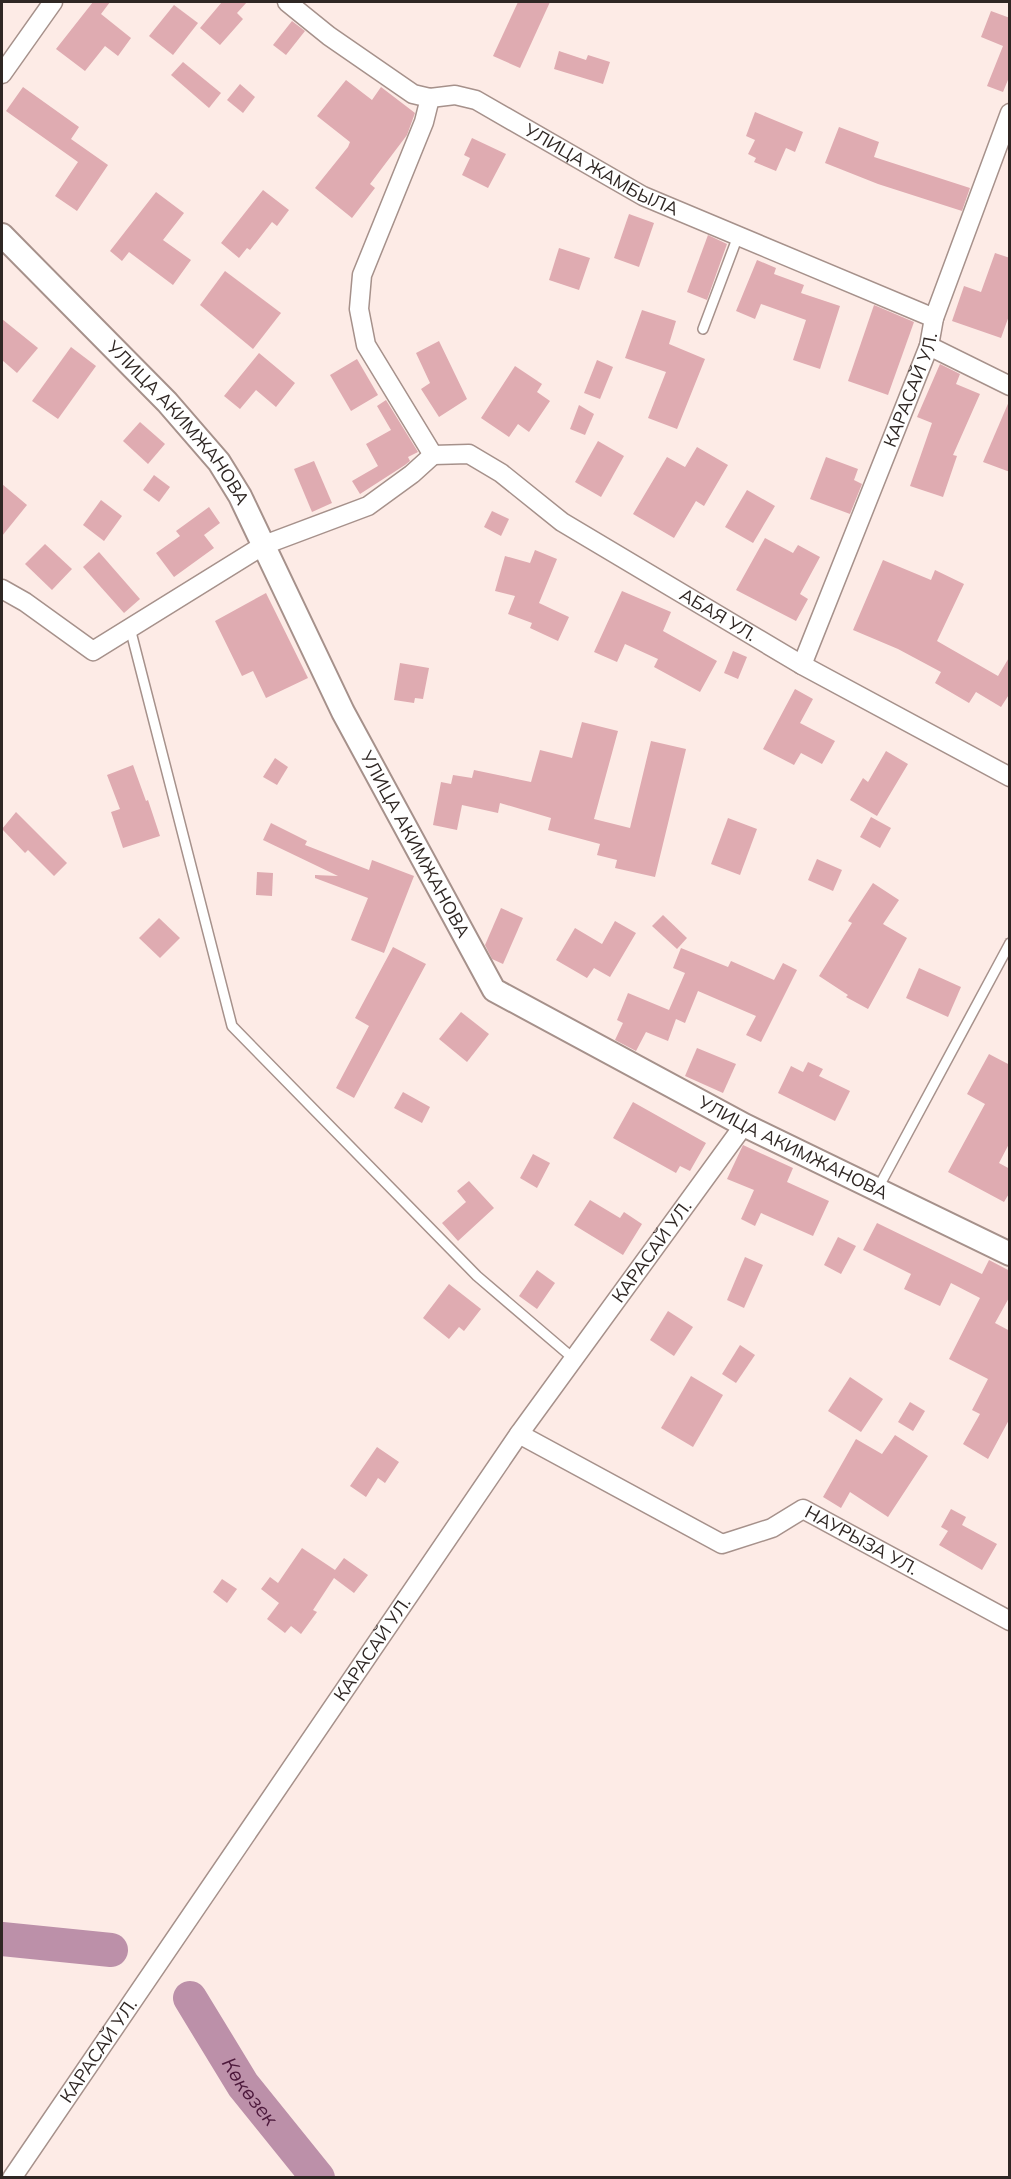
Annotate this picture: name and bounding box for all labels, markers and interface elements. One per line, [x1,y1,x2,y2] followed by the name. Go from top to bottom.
[519,118,682,221] street label: УЛИЦА ЖАМБЫЛА
[878,331,942,450] street label: КАРАСАЙ УЛ.
[101,335,255,508] street label: УЛИЦА АКИМЖАНОВА
[676,583,761,646] street label: АБАЯ УЛ.
[355,746,475,942] street label: УЛИЦА АКИМЖАНОВА
[693,1090,892,1204] street label: УЛИЦА АКИМЖАНОВА
[607,1196,696,1307] street label: КАРАСАЙ УЛ.
[801,1500,922,1580] street label: НАУРЫЗА УЛ.
[328,1592,416,1705] street label: КАРАСАЙ УЛ.
[55,1994,142,2107] street label: КАРАСАЙ УЛ.
[217,2052,284,2131] water label: Көкөзек

